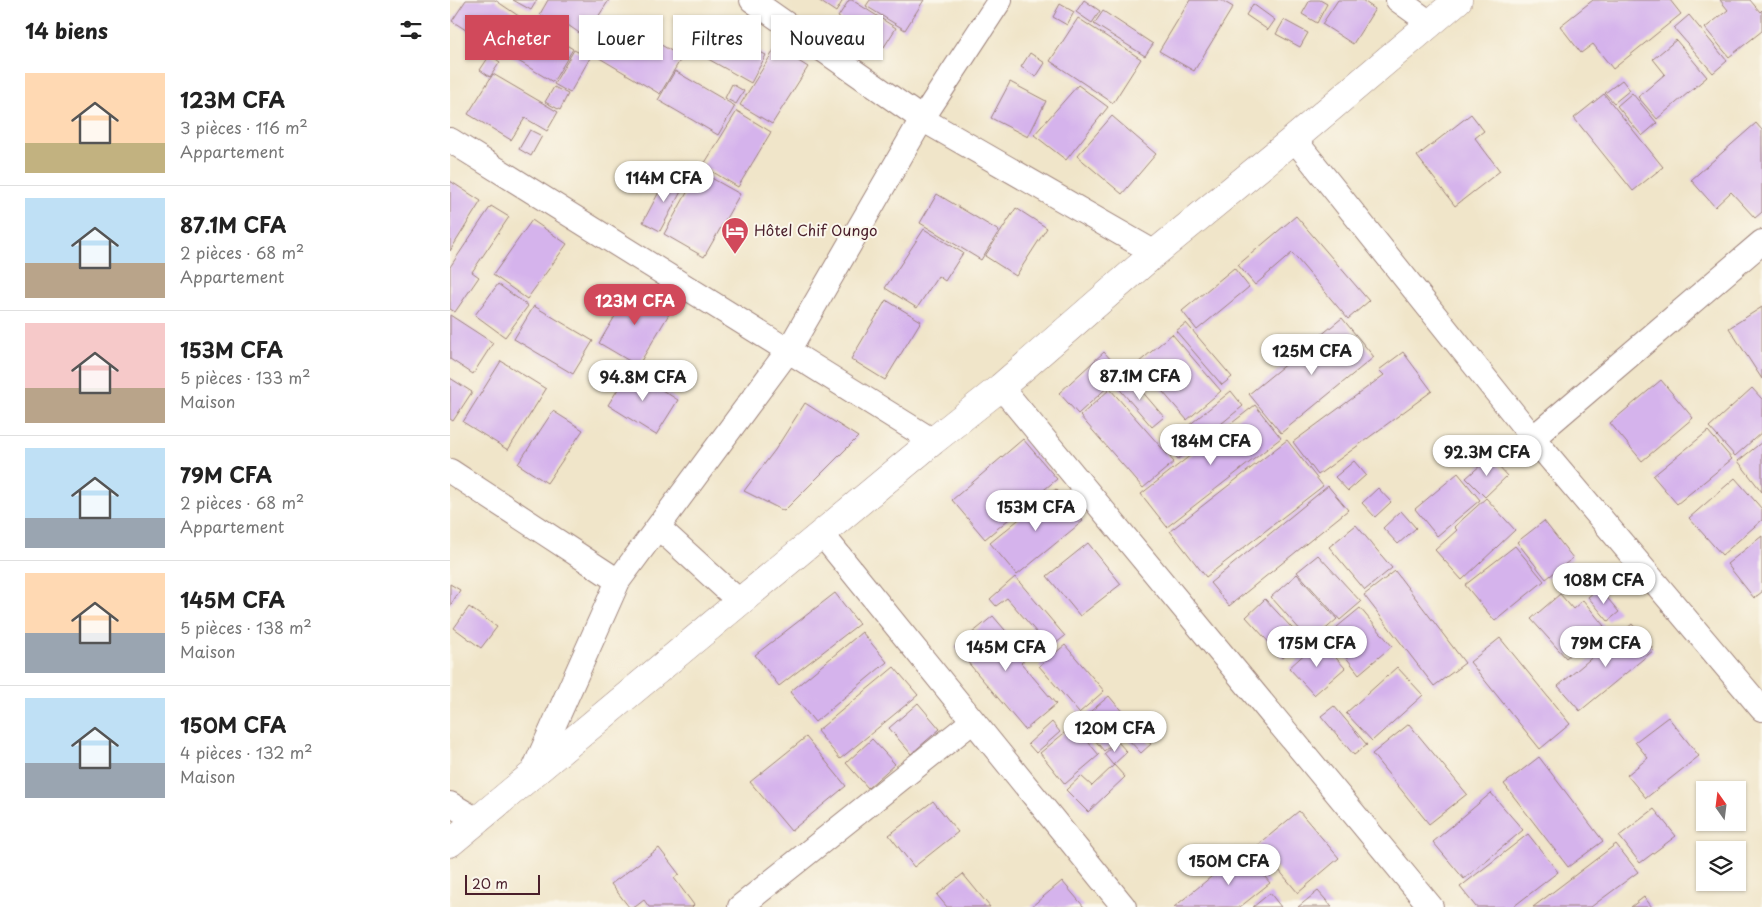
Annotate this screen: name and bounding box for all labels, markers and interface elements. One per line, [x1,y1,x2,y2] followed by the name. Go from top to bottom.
[25,14,108,46] text: 14 biens
[465,15,569,60] chip: Acheter
[579,15,663,60] chip: Louer
[673,15,761,60] chip: Filtres
[771,15,883,60] chip: Nouveau
[397,16,425,44] icon: filters
[180,83,285,115] text: 123M CFA
[65,93,125,153] icon: home
[180,115,308,139] text: 3 pièces · 116 m²
[180,139,284,163] text: Appartement
[612,160,716,203] pin: 114M CFA
[626,165,702,189] text: 114M CFA
[180,208,287,240] text: 87.1M CFA
[720,216,750,255] hotel icon: Hôtel Chif Oungo
[65,218,125,278] icon: home
[754,218,878,241] place label: Hôtel Chif Oungo
[180,240,304,264] text: 2 pièces · 68 m²
[180,264,284,288] text: Appartement
[583,284,687,326] pin: 123M CFA
[595,288,675,312] text: 123M CFA
[180,333,283,365] text: 153M CFA
[1260,334,1364,376] pin: 125M CFA
[1272,338,1352,362] text: 125M CFA
[65,343,125,403] icon: home
[1083,358,1197,401] pin: 87.1M CFA
[586,360,700,402] pin: 94.8M CFA
[1099,363,1181,387] text: 87.1M CFA
[599,364,687,388] text: 94.8M CFA
[180,365,310,389] text: 5 pièces · 133 m²
[180,389,235,413] text: Maison
[1159,424,1263,466] pin: 184M CFA
[1171,428,1251,452] text: 184M CFA
[1430,434,1544,477] pin: 92.3M CFA
[1444,439,1530,463] text: 92.3M CFA
[180,458,272,490] text: 79M CFA
[65,468,125,528] icon: home
[180,490,304,514] text: 2 pièces · 68 m²
[984,490,1088,532] pin: 153M CFA
[997,494,1075,518] text: 153M CFA
[180,514,284,538] text: Appartement
[1552,562,1656,605] pin: 108M CFA
[1564,567,1644,591] text: 108M CFA
[180,583,285,615] text: 145M CFA
[65,593,125,653] icon: home
[180,615,312,639] text: 5 pièces · 138 m²
[1265,626,1369,668] pin: 175M CFA
[1560,626,1652,668] pin: 79M CFA
[954,630,1058,672] pin: 145M CFA
[1278,630,1356,654] text: 175M CFA
[1571,630,1641,654] text: 79M CFA
[966,634,1046,658] text: 145M CFA
[180,639,235,663] text: Maison
[180,708,287,740] text: 150M CFA
[1063,710,1167,753] pin: 120M CFA
[1075,715,1155,739] text: 120M CFA
[65,718,125,778] icon: home
[180,740,313,764] text: 4 pièces · 132 m²
[180,764,235,788] text: Maison
[1696,781,1746,831] north arrow
[1696,781,1746,891] map controls
[1696,841,1746,891] button: layers
[1177,844,1281,886] pin: 150M CFA
[1188,848,1270,872] text: 150M CFA
[465,872,540,895] scale bar
[472,873,508,894] text: 20 m

